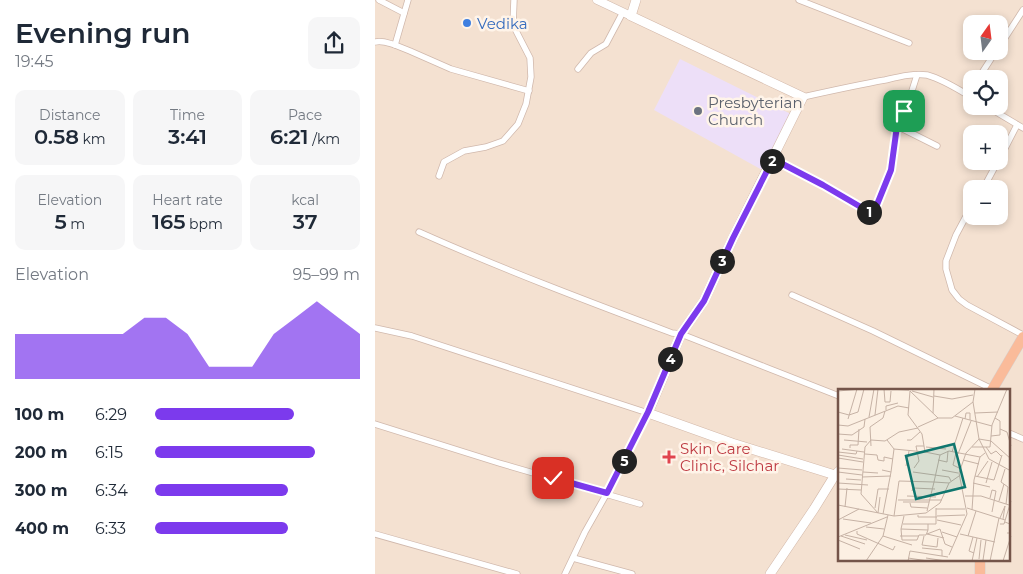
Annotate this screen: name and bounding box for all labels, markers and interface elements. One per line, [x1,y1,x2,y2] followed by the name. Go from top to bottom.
[477,14,528,33] place label: Vedika
[963,15,1007,60] north arrow
[963,15,1008,225] map controls
[15,16,190,50] text: Evening run
[308,17,360,69] button: share
[461,17,473,29] marker: Vedika
[15,52,54,71] text: 19:45
[963,70,1008,115] button: locate
[883,90,925,132] pin
[708,93,803,129] place label: Presbyterian Church
[890,97,918,125] icon: arrive
[692,105,704,117] marker: Presbyterian Church
[39,106,101,124] text: Distance
[170,106,205,124] text: Time
[288,106,322,124] text: Pace
[34,124,79,149] text: 0.58
[168,124,207,149] text: 3:41
[270,124,309,149] text: 6:21
[963,125,1008,170] button: +
[79,130,106,148] text: km
[309,130,340,148] text: /km
[759,148,785,174] pin: 2
[768,152,777,170] text: 2
[963,180,1008,225] button: −
[37,191,102,209] text: Elevation
[152,191,223,209] text: Heart rate
[291,191,319,209] text: kcal
[857,200,881,224] pin: 1
[867,203,872,221] text: 1
[54,209,67,234] text: 5
[152,209,185,234] text: 165
[293,209,318,234] text: 37
[67,215,85,233] text: m
[185,215,223,233] text: bpm
[709,248,735,274] pin: 3
[718,252,727,270] text: 3
[15,265,89,284] text: Elevation
[293,265,360,284] text: 95–99 m
[657,346,683,372] pin: 4
[666,350,675,368] text: 4
[838,389,1011,562] inset map
[15,405,64,424] text: 100 m
[95,405,127,424] text: 6:29
[680,439,779,475] place label: Skin Care Clinic, Silchar
[15,443,67,462] text: 200 m
[95,443,123,462] text: 6:15
[611,448,637,474] pin: 5
[662,450,676,464] marker: Skin Care Clinic, Silchar
[620,452,629,470] text: 5
[532,457,574,499] pin
[539,464,567,492] icon: check
[15,481,68,500] text: 300 m
[95,481,128,500] text: 6:34
[15,519,69,538] text: 400 m
[95,519,126,538] text: 6:33

